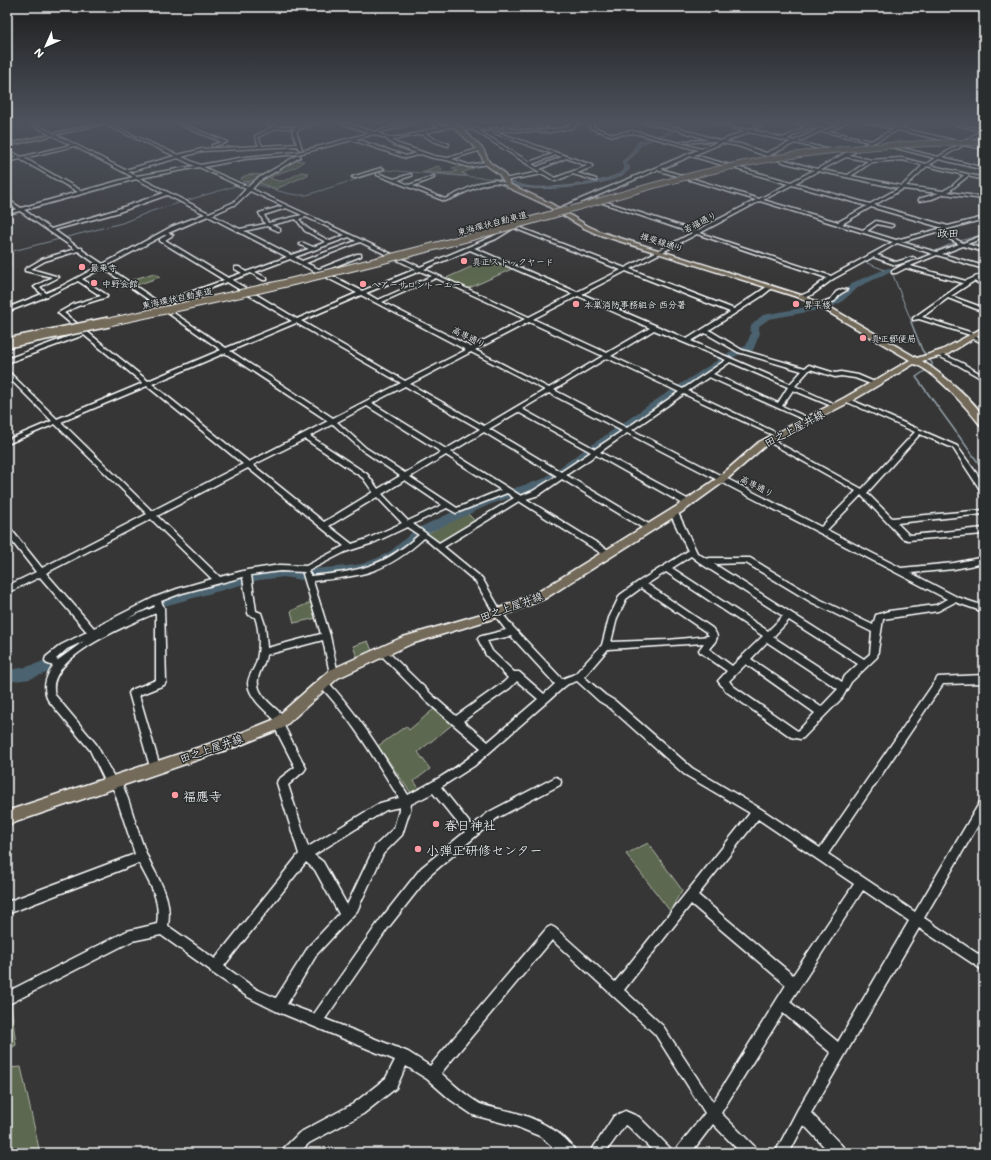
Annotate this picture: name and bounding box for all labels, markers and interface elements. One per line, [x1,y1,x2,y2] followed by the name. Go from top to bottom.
[26,26,66,66] north arrow
[30,45,47,62] text: N
[456,208,528,238] street label: 東海環状自動車道
[681,209,719,235] street label: 若福通り
[937,225,959,240] district label: 政田
[639,230,685,254] street label: 揖斐線通り
[459,256,469,266] marker: 真正ストックヤード
[472,256,554,267] place label: 真正ストックヤード
[77,262,87,272] marker: 最乗寺
[90,262,117,273] place label: 最乗寺
[89,278,99,288] marker: 中野会館
[102,278,138,289] place label: 中野会館
[358,279,368,289] marker: ヘアーサロントーエー
[371,279,461,290] place label: ヘアーサロントーエー
[141,285,213,311] street label: 東海環状自動車道
[571,299,581,309] marker: 本巣消防事務組合 西分署
[584,299,686,310] place label: 本巣消防事務組合 西分署
[791,299,801,309] marker: 昇平楼
[804,299,831,310] place label: 昇平楼
[450,324,488,350] street label: 高専通り
[858,333,868,343] marker: 真正郵便局
[871,333,916,344] place label: 真正郵便局
[761,406,827,450] street label: 田之上屋井線
[738,473,776,499] street label: 高専通り
[477,588,545,624] street label: 田之上屋井線
[177,730,245,766] street label: 田之上屋井線
[183,787,222,804] place label: 福應寺
[170,790,180,800] marker: 福應寺
[444,816,496,833] place label: 春日神社
[431,819,441,829] marker: 春日神社
[426,841,542,858] place label: 小弾正研修センター
[413,844,423,854] marker: 小弾正研修センター

